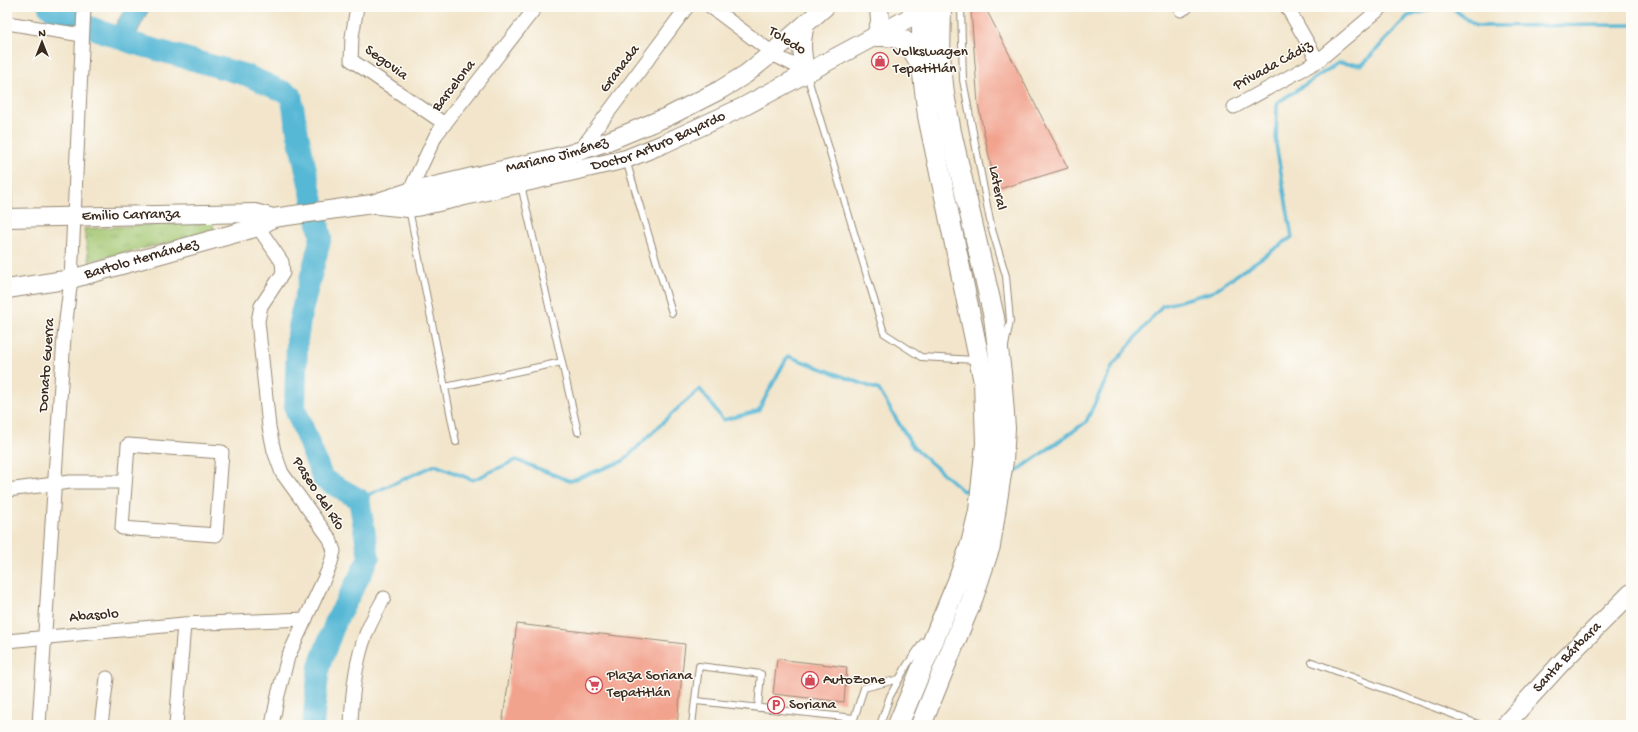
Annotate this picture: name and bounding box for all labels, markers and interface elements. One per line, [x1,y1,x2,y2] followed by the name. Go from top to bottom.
[22,22,62,62] north arrow
[764,22,809,60] street label: Toledo
[38,28,46,40] text: N
[1229,37,1316,96] street label: Privada Cádiz
[361,41,412,85] street label: Segovia
[596,41,644,97] street label: Granada
[892,43,968,78] place label: Volkswagen Tepatitlán
[870,51,890,71] shop icon: Volkswagen Tepatitlán
[428,56,480,116] street label: Barcelona
[589,107,729,176] street label: Doctor Arturo Bayardo
[504,133,611,178] street label: Mariano Jiménez
[984,164,1010,212] street label: Lateral
[81,205,181,225] street label: Emilio Carranza
[82,235,201,284] street label: Bartolo Hernández
[35,317,59,413] street label: Donato Guerra
[287,453,348,534] street label: Paseo del Río
[69,605,120,627] street label: Abasolo
[1529,618,1606,697] street label: Santa Bárbara
[606,667,693,702] place label: Plaza Soriana Tepatitlán
[800,670,820,690] shop icon: AutoZone
[823,671,885,689] place label: AutoZone
[584,675,604,695] supermarket icon: Plaza Soriana Tepatitlán
[766,695,786,715] parking icon: Soriana
[789,696,837,714] place label: Soriana

